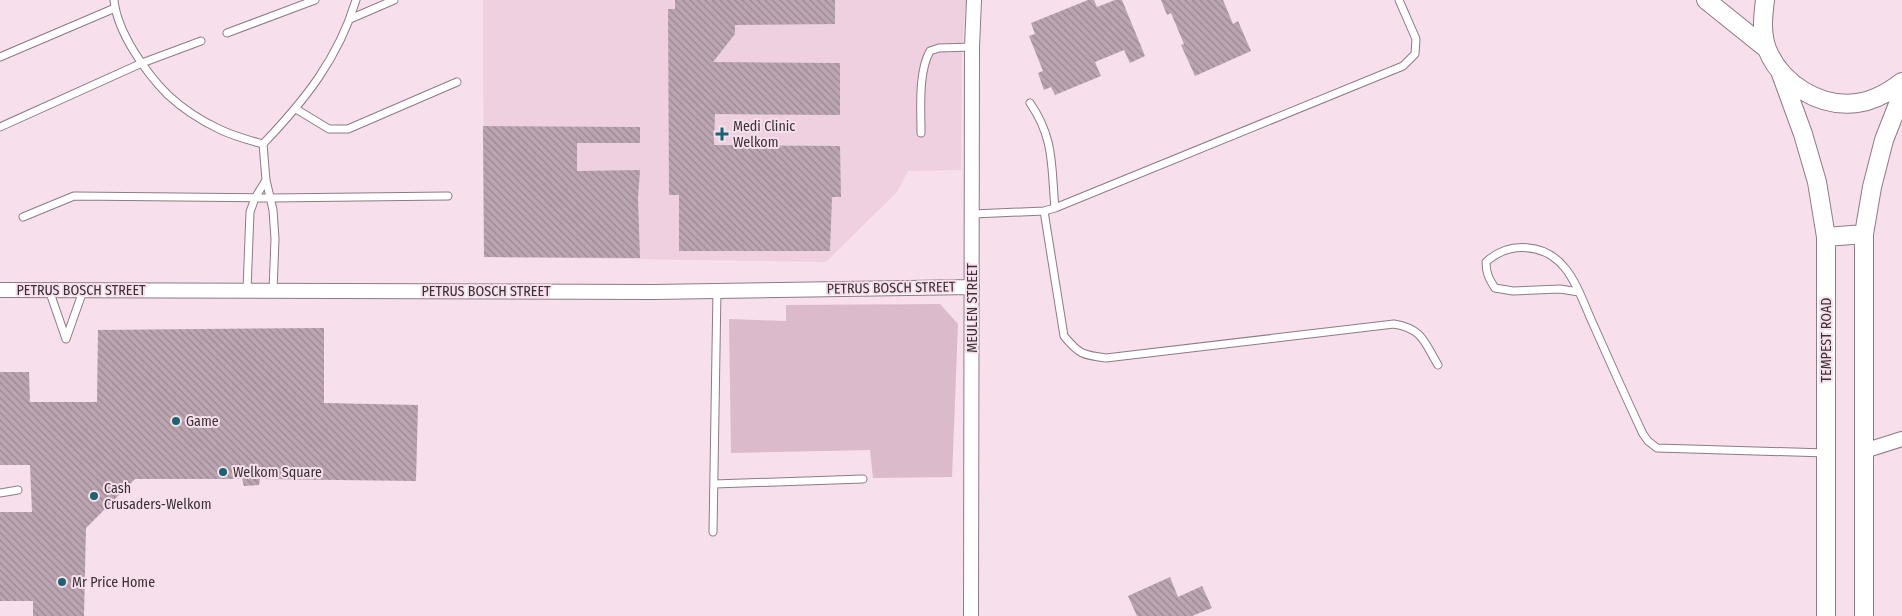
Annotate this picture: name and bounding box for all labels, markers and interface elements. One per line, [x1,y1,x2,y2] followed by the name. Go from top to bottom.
[733,118,795,151] place label: Medi Clinic Welkom
[715,127,729,141] marker: Medi Clinic Welkom
[964,263,981,353] street label: MEULEN STREET
[826,278,956,298] street label: PETRUS BOSCH STREET
[17,282,146,299] street label: PETRUS BOSCH STREET
[422,283,551,300] street label: PETRUS BOSCH STREET
[1818,298,1835,382] street label: TEMPEST ROAD
[186,413,219,430] place label: Game
[170,415,182,427] marker: Game
[233,464,322,481] place label: Welkom Square
[217,466,229,478] marker: Welkom Square
[104,480,211,513] place label: Cash Crusaders-Welkom
[88,490,100,502] marker: Cash Crusaders-Welkom
[72,574,155,591] place label: Mr Price Home
[56,576,68,588] marker: Mr Price Home

